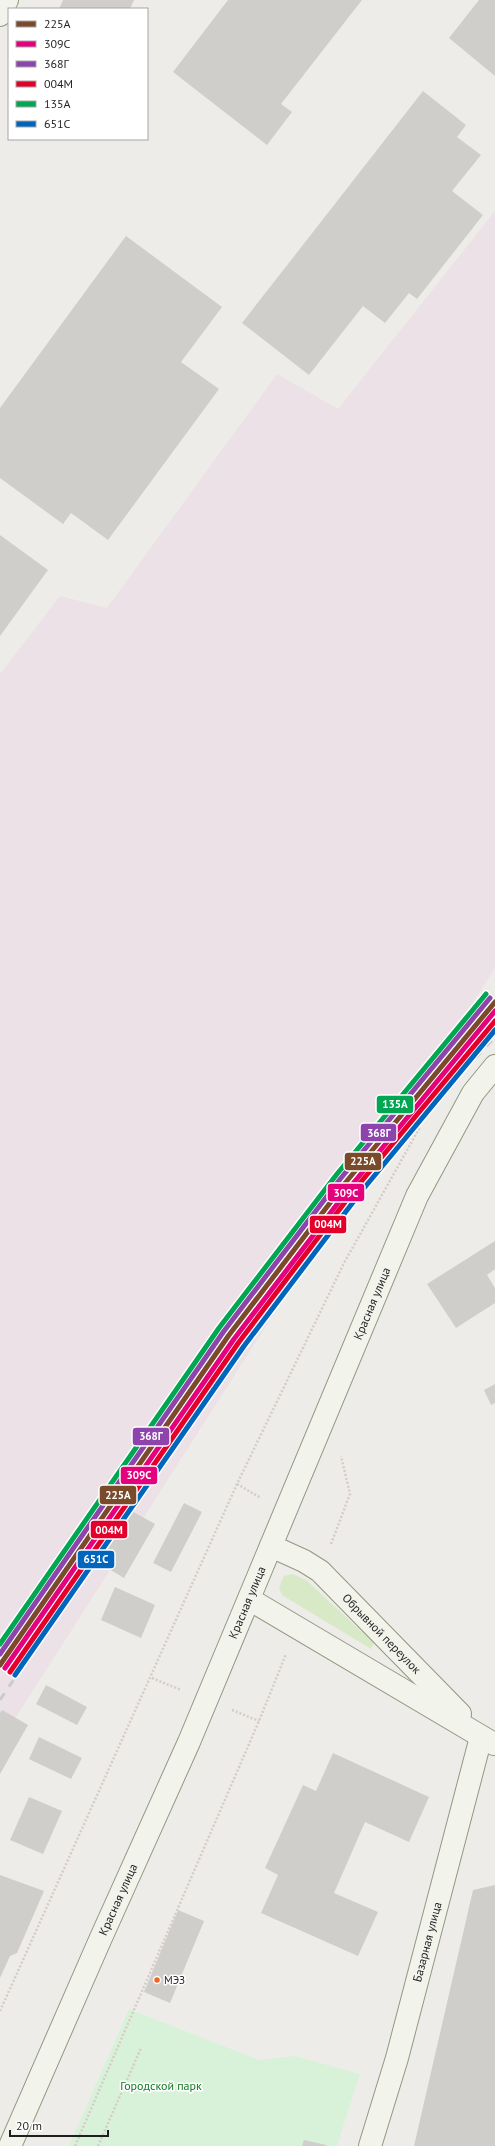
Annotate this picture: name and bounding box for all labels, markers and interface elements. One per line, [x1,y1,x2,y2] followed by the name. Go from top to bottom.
[8,8,148,140] legend
[44,16,71,31] text: 225А
[44,36,71,51] text: 309С
[44,56,70,71] text: 368Г
[44,76,73,91] text: 004М
[44,96,71,111] text: 135А
[44,116,71,131] text: 651С
[376,1095,414,1114] line badge: 135А
[382,1097,408,1111] text: 135А
[360,1123,397,1142] line badge: 368Г
[367,1126,392,1140] text: 368Г
[344,1152,382,1171] line badge: 225А
[350,1154,376,1168] text: 225А
[327,1183,365,1202] line badge: 309С
[334,1186,358,1200] text: 309С
[309,1215,347,1234] line badge: 004М
[314,1217,342,1231] text: 004М
[350,1265,393,1342] street label: Красная улица
[132,1427,170,1446] line badge: 368Г
[139,1429,164,1443] text: 368Г
[120,1466,158,1485] line badge: 309С
[127,1468,151,1482] text: 309С
[99,1485,137,1505] line badge: 225А
[105,1488,131,1502] text: 225А
[90,1520,128,1539] line badge: 004М
[95,1523,123,1537] text: 004М
[77,1550,115,1569] line badge: 651С
[84,1552,108,1566] text: 651С
[225,1564,269,1641] street label: Красная улица
[339,1590,425,1677] street label: Обрывной переулок
[95,1861,140,1938] street label: Красная улица
[409,1900,445,1984] street label: Базарная улица
[164,1973,185,1987] place label: МЭЗ
[152,1975,162,1985] marker: МЭЗ
[120,2078,202,2093] park label: Городской парк
[10,2112,108,2138] scale bar
[16,2118,42,2133] text: 20 m

